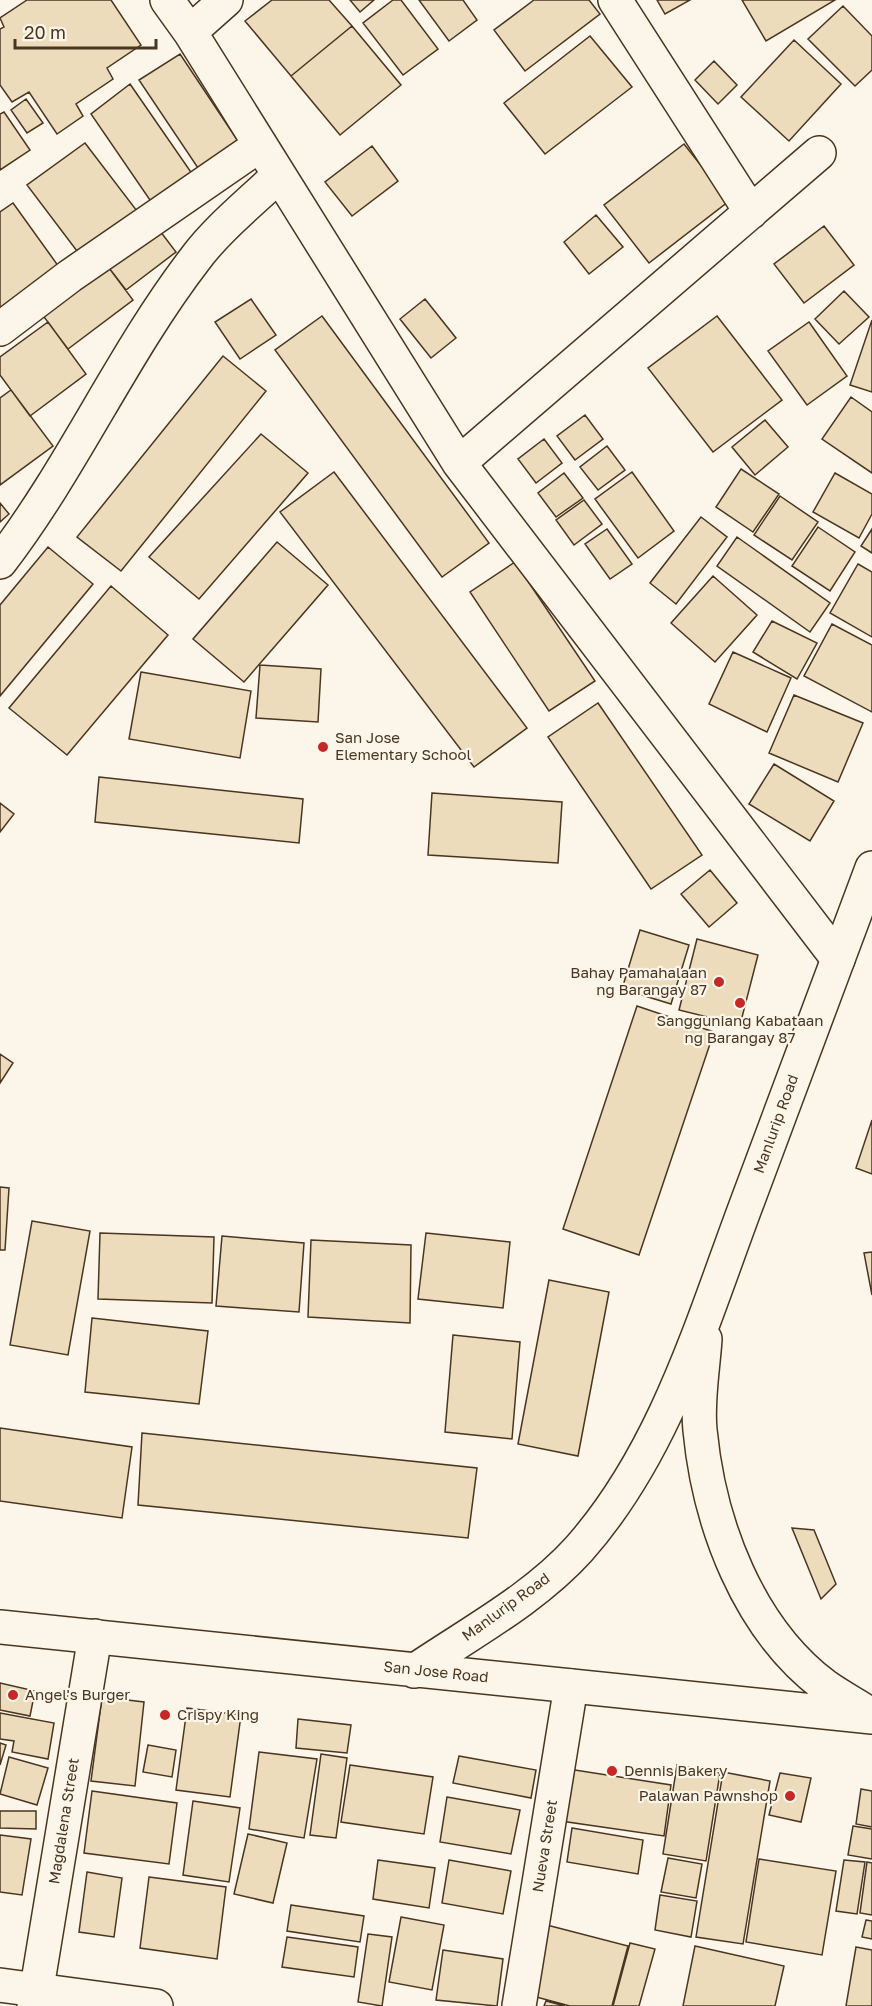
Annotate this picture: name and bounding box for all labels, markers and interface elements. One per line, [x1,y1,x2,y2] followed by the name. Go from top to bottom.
[15,12,156,50] scale bar
[24,21,66,43] text: 20 m
[335,728,471,763] place label: San Jose Elementary School
[316,740,330,754] marker: San Jose Elementary School
[570,963,707,998] place label: Bahay Pamahalaan ng Barangay 87
[712,975,726,989] marker: Bahay Pamahalaan ng Barangay 87
[733,996,747,1010] marker: Sangguniang Kabataan ng Barangay 87
[656,1011,824,1046] place label: Sangguniang Kabataan ng Barangay 87
[749,1072,801,1176] street label: Manlurip Road
[458,1568,553,1644] street label: Manlurip Road
[383,1657,490,1685] street label: San Jose Road
[25,1685,130,1703] place label: Angel's Burger
[6,1688,20,1702] marker: Angel's Burger
[177,1705,259,1723] place label: Crispy King
[158,1708,172,1722] marker: Crispy King
[44,1756,82,1885] street label: Magdalena Street
[624,1761,728,1779] place label: Dennis Bakery
[605,1764,619,1778] marker: Dennis Bakery
[639,1786,778,1804] place label: Palawan Pawnshop
[783,1789,797,1803] marker: Palawan Pawnshop
[528,1798,560,1893] street label: Nueva Street

